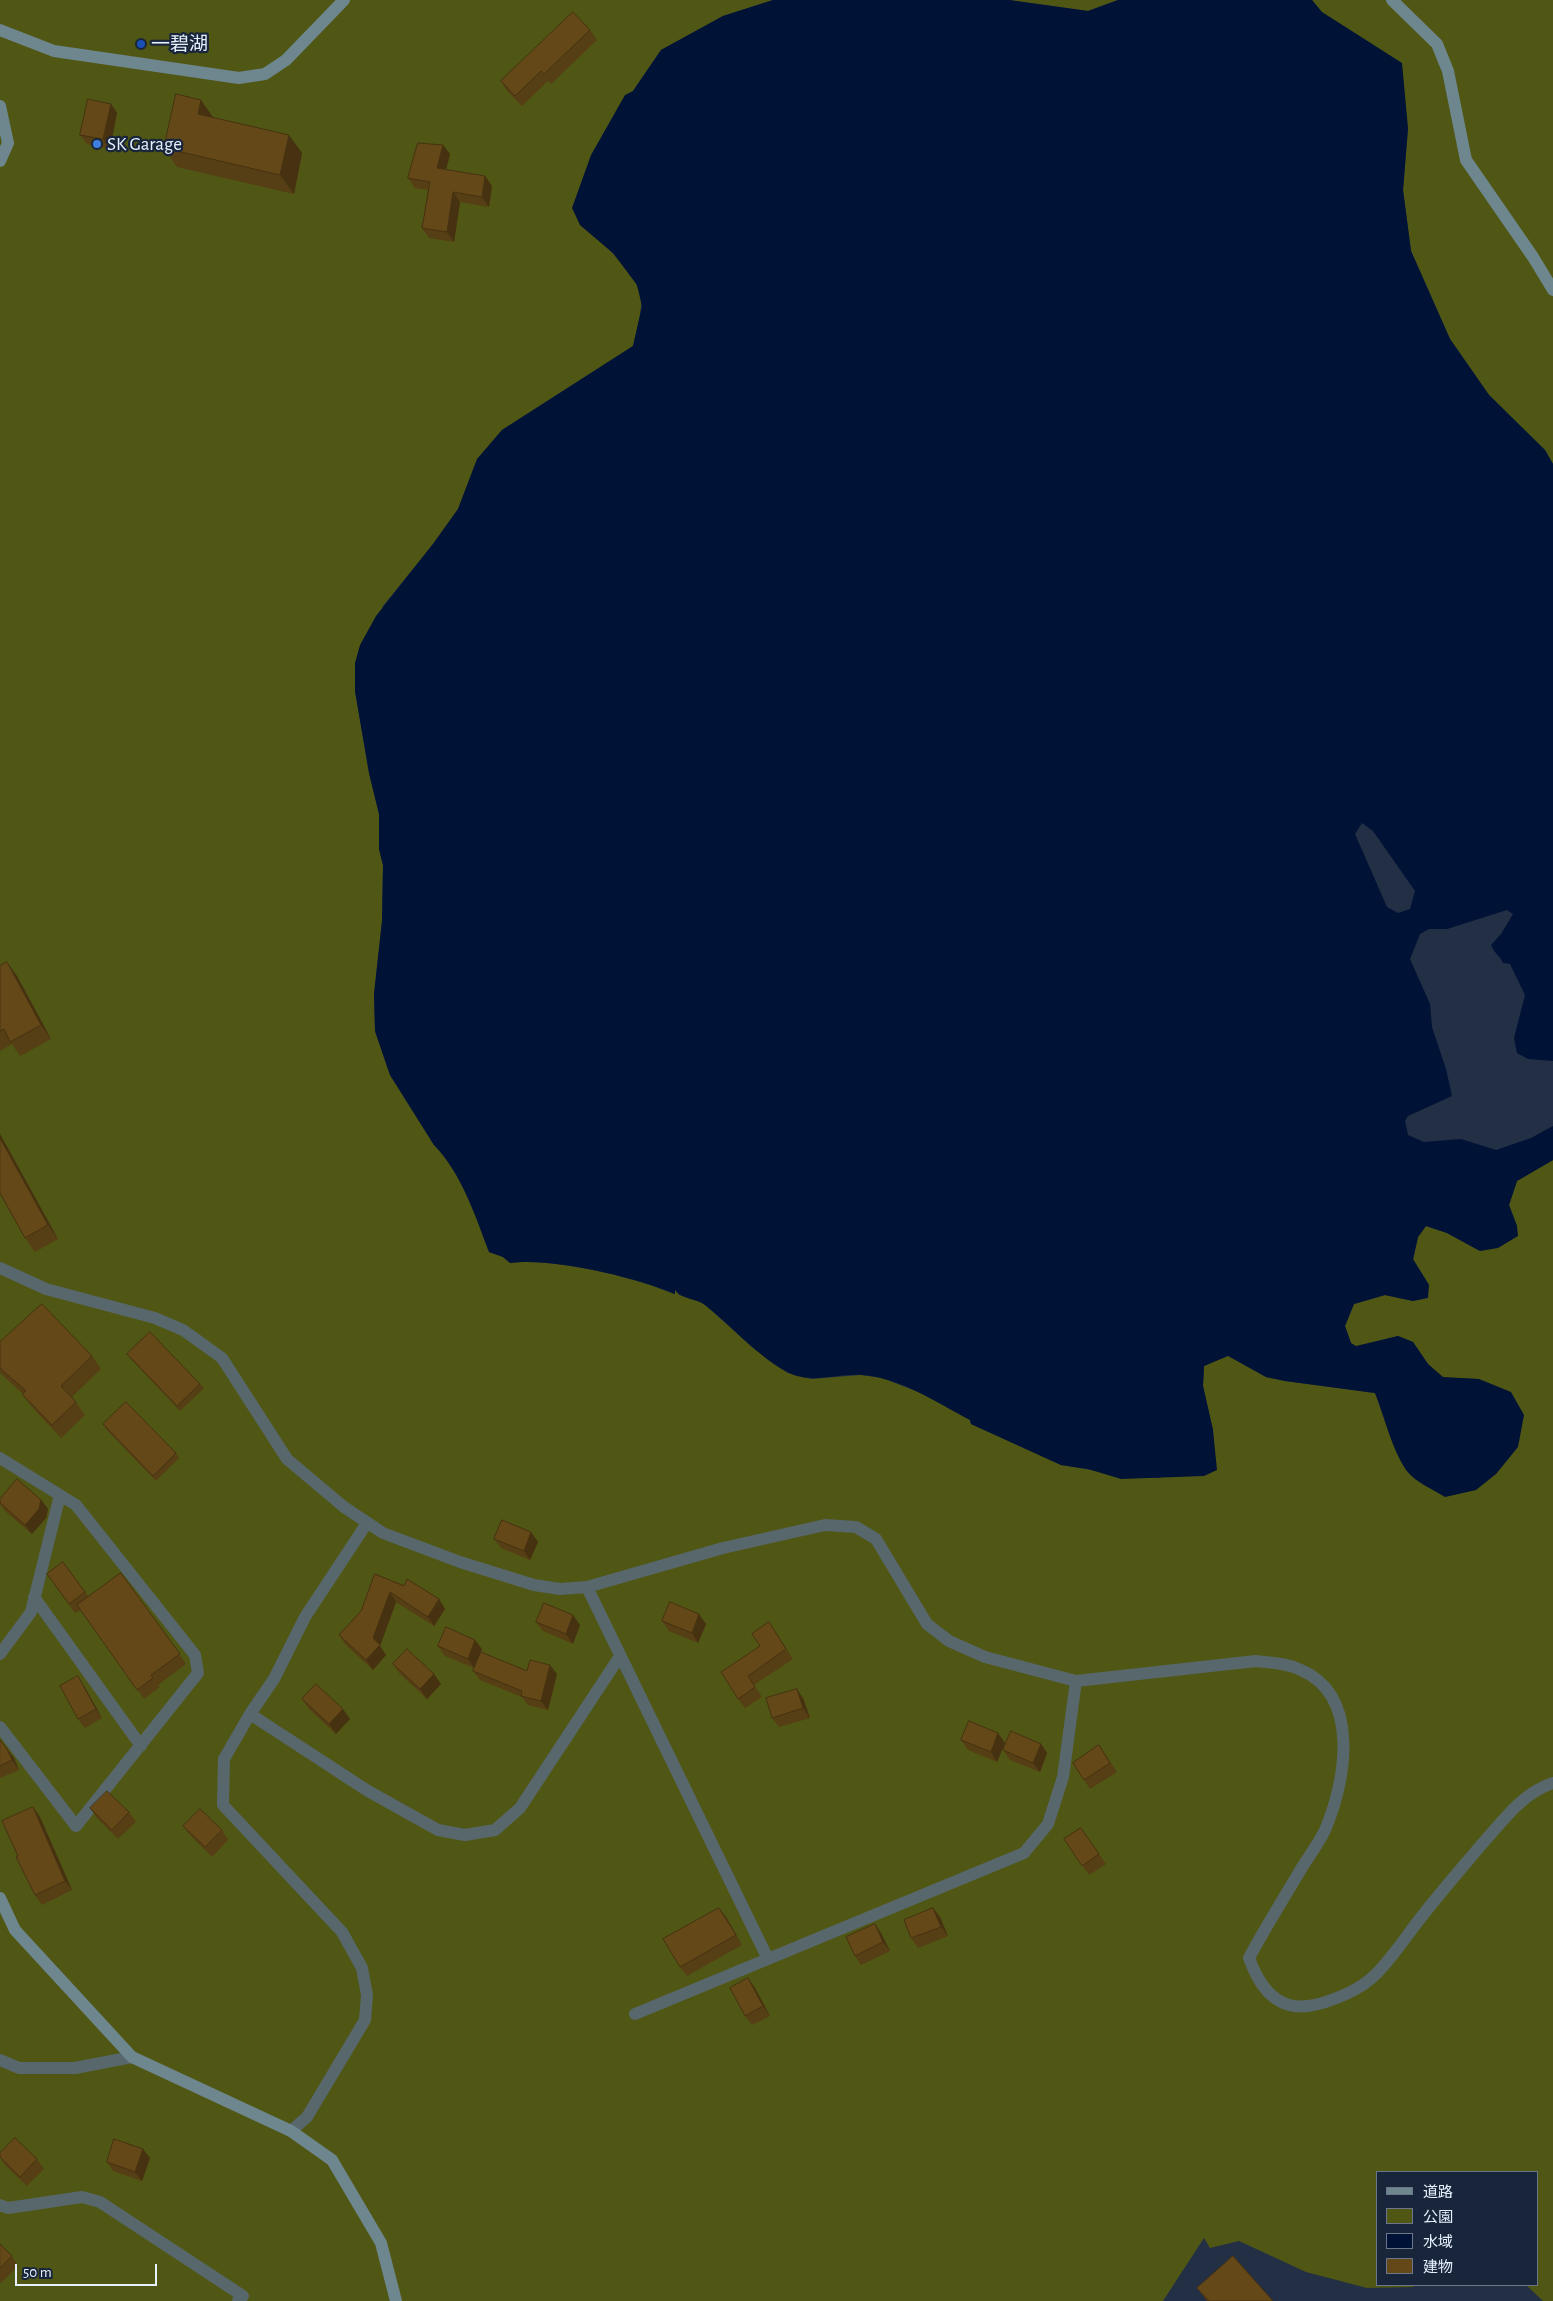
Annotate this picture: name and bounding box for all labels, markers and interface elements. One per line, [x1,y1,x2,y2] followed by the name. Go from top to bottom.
[151,33,208,55] place label: 一碧湖
[135,38,147,50] marker: 一碧湖
[107,133,182,155] place label: SK Garage
[91,138,103,150] marker: SK Garage
[1376,2171,1538,2286] legend
[1423,2185,1453,2200] text: 道路
[1423,2210,1453,2225] text: 公園
[1423,2235,1453,2250] text: 水域
[18,2254,160,2286] scale bar
[1423,2260,1453,2275] text: 建物
[23,2265,52,2280] text: 50 m

